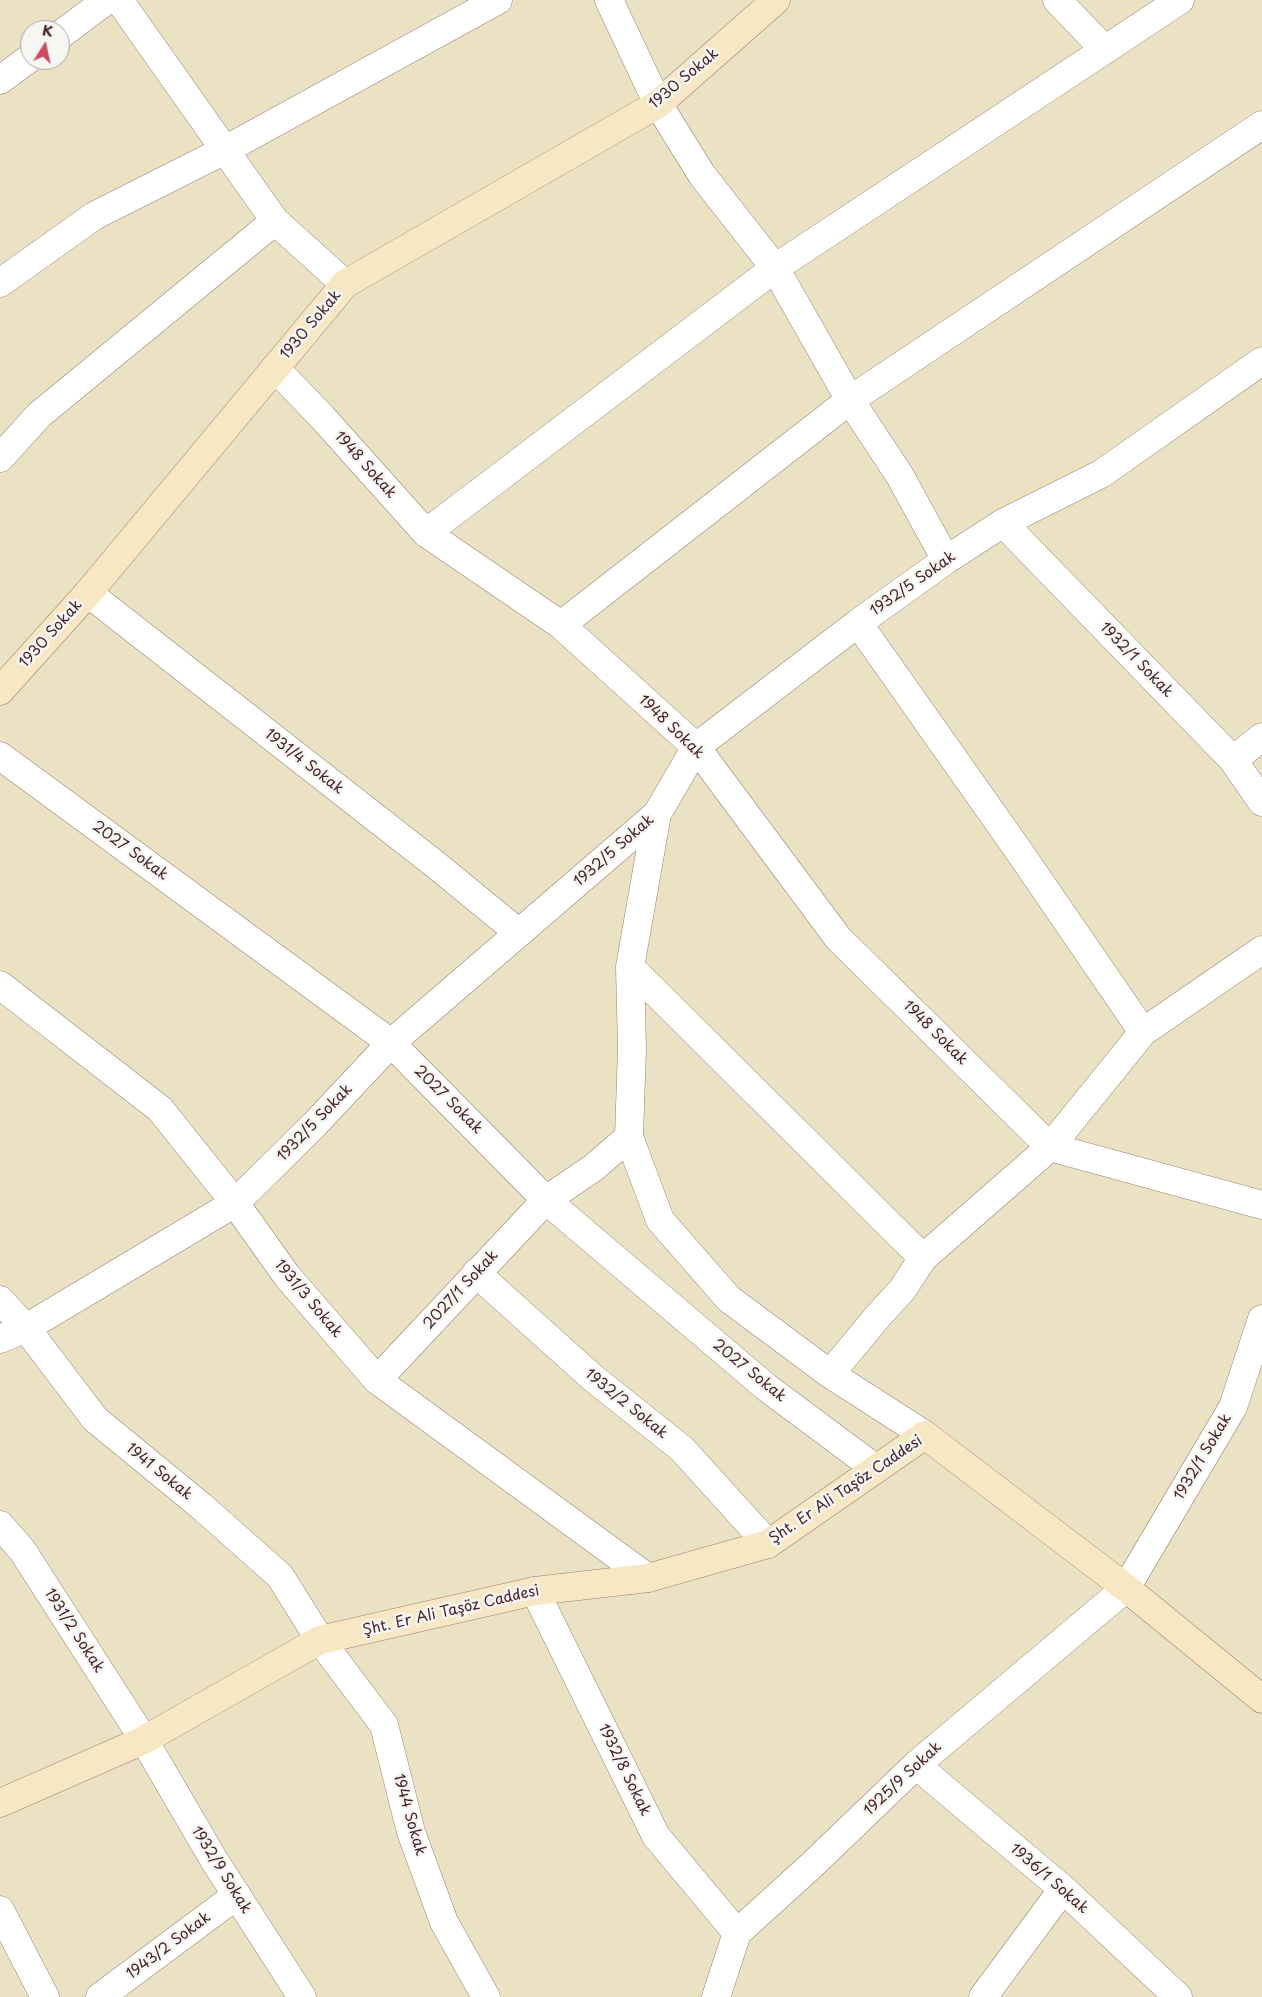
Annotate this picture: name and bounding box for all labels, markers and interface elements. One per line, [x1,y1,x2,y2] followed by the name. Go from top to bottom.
[41,19,54,42] text: K
[20,20,70,70] north arrow
[646,45,722,113] street label: 1930 Sokak
[277,287,345,363] street label: 1930 Sokak
[330,428,400,502] street label: 1948 Sokak
[867,548,959,620] street label: 1932/5 Sokak
[16,596,86,672] street label: 1930 Sokak
[1096,619,1176,701] street label: 1932/1 Sokak
[634,691,708,763] street label: 1948 Sokak
[261,726,347,798] street label: 1931/4 Sokak
[570,811,658,891] street label: 1932/5 Sokak
[89,817,171,885] street label: 2027 Sokak
[899,997,971,1069] street label: 1948 Sokak
[410,1062,486,1138] street label: 2027 Sokak
[274,1081,356,1165] street label: 1932/5 Sokak
[420,1247,502,1333] street label: 2027/1 Sokak
[270,1257,346,1341] street label: 1931/3 Sokak
[709,1336,789,1406] street label: 2027 Sokak
[581,1365,671,1443] street label: 1932/2 Sokak
[1170,1411,1236,1503] street label: 1932/1 Sokak
[766,1432,926,1548] street label: Şht. Er Ali Taşöz Caddesi
[122,1440,196,1504] street label: 1941 Sokak
[361,1582,541,1640] street label: Şht. Er Ali Taşöz Caddesi
[40,1586,108,1676] street label: 1931/2 Sokak
[594,1721,654,1819] street label: 1932/8 Sokak
[860,1738,946,1820] street label: 1925/9 Sokak
[389,1772,429,1858] street label: 1944 Sokak
[187,1823,255,1917] street label: 1932/9 Sokak
[1006,1840,1092,1918] street label: 1936/1 Sokak
[123,1909,215,1983] street label: 1943/2 Sokak

